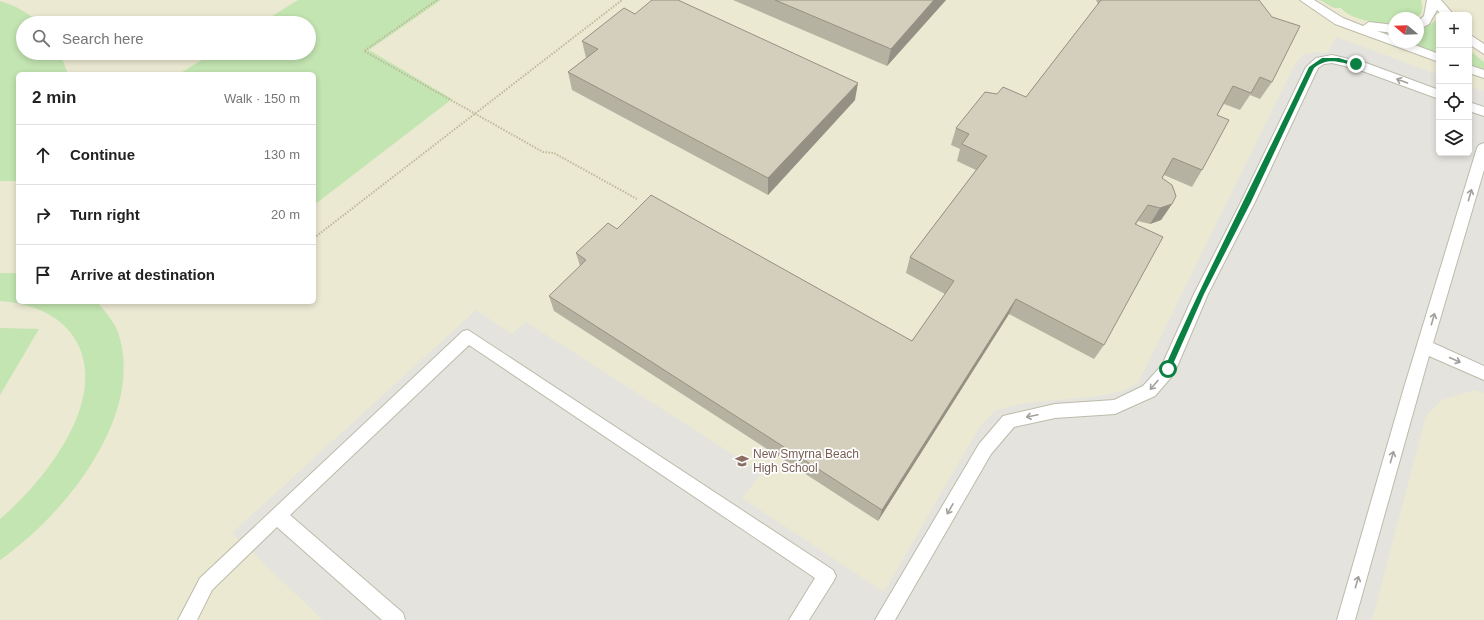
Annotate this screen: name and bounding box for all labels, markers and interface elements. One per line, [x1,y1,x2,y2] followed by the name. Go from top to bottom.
[1388,12,1424,48] north arrow
[1436,12,1472,156] map controls
[1436,12,1472,48] button: +
[16,16,316,60] search box
[30,27,52,49] icon: search
[62,30,144,47] text: Search here
[1436,48,1472,84] button: −
[1347,55,1365,73] route end
[1397,77,1409,85] one-way arrow
[1436,84,1472,120] button: locate
[32,88,76,107] text: 2 min
[224,91,300,106] text: Walk · 150 m
[1436,120,1472,156] button: layers
[32,144,54,166] icon: ahead
[70,146,135,163] text: Continue
[264,147,300,162] text: 130 m
[1467,188,1474,201] one-way arrow
[32,204,54,226] icon: right
[70,206,140,223] text: Turn right
[271,207,300,222] text: 20 m
[32,264,54,286] icon: arrive
[70,266,215,283] text: Arrive at destination
[1430,313,1438,326] one-way arrow
[1448,357,1460,364] one-way arrow
[1159,360,1177,378] route start
[1150,379,1159,390] one-way arrow
[1025,413,1038,421] one-way arrow
[753,447,859,475] place label: New Smyrna Beach High School
[1389,451,1396,464] one-way arrow
[734,453,750,469] school or university icon: New Smyrna Beach High School
[945,503,953,515] one-way arrow
[1354,576,1361,589] one-way arrow

